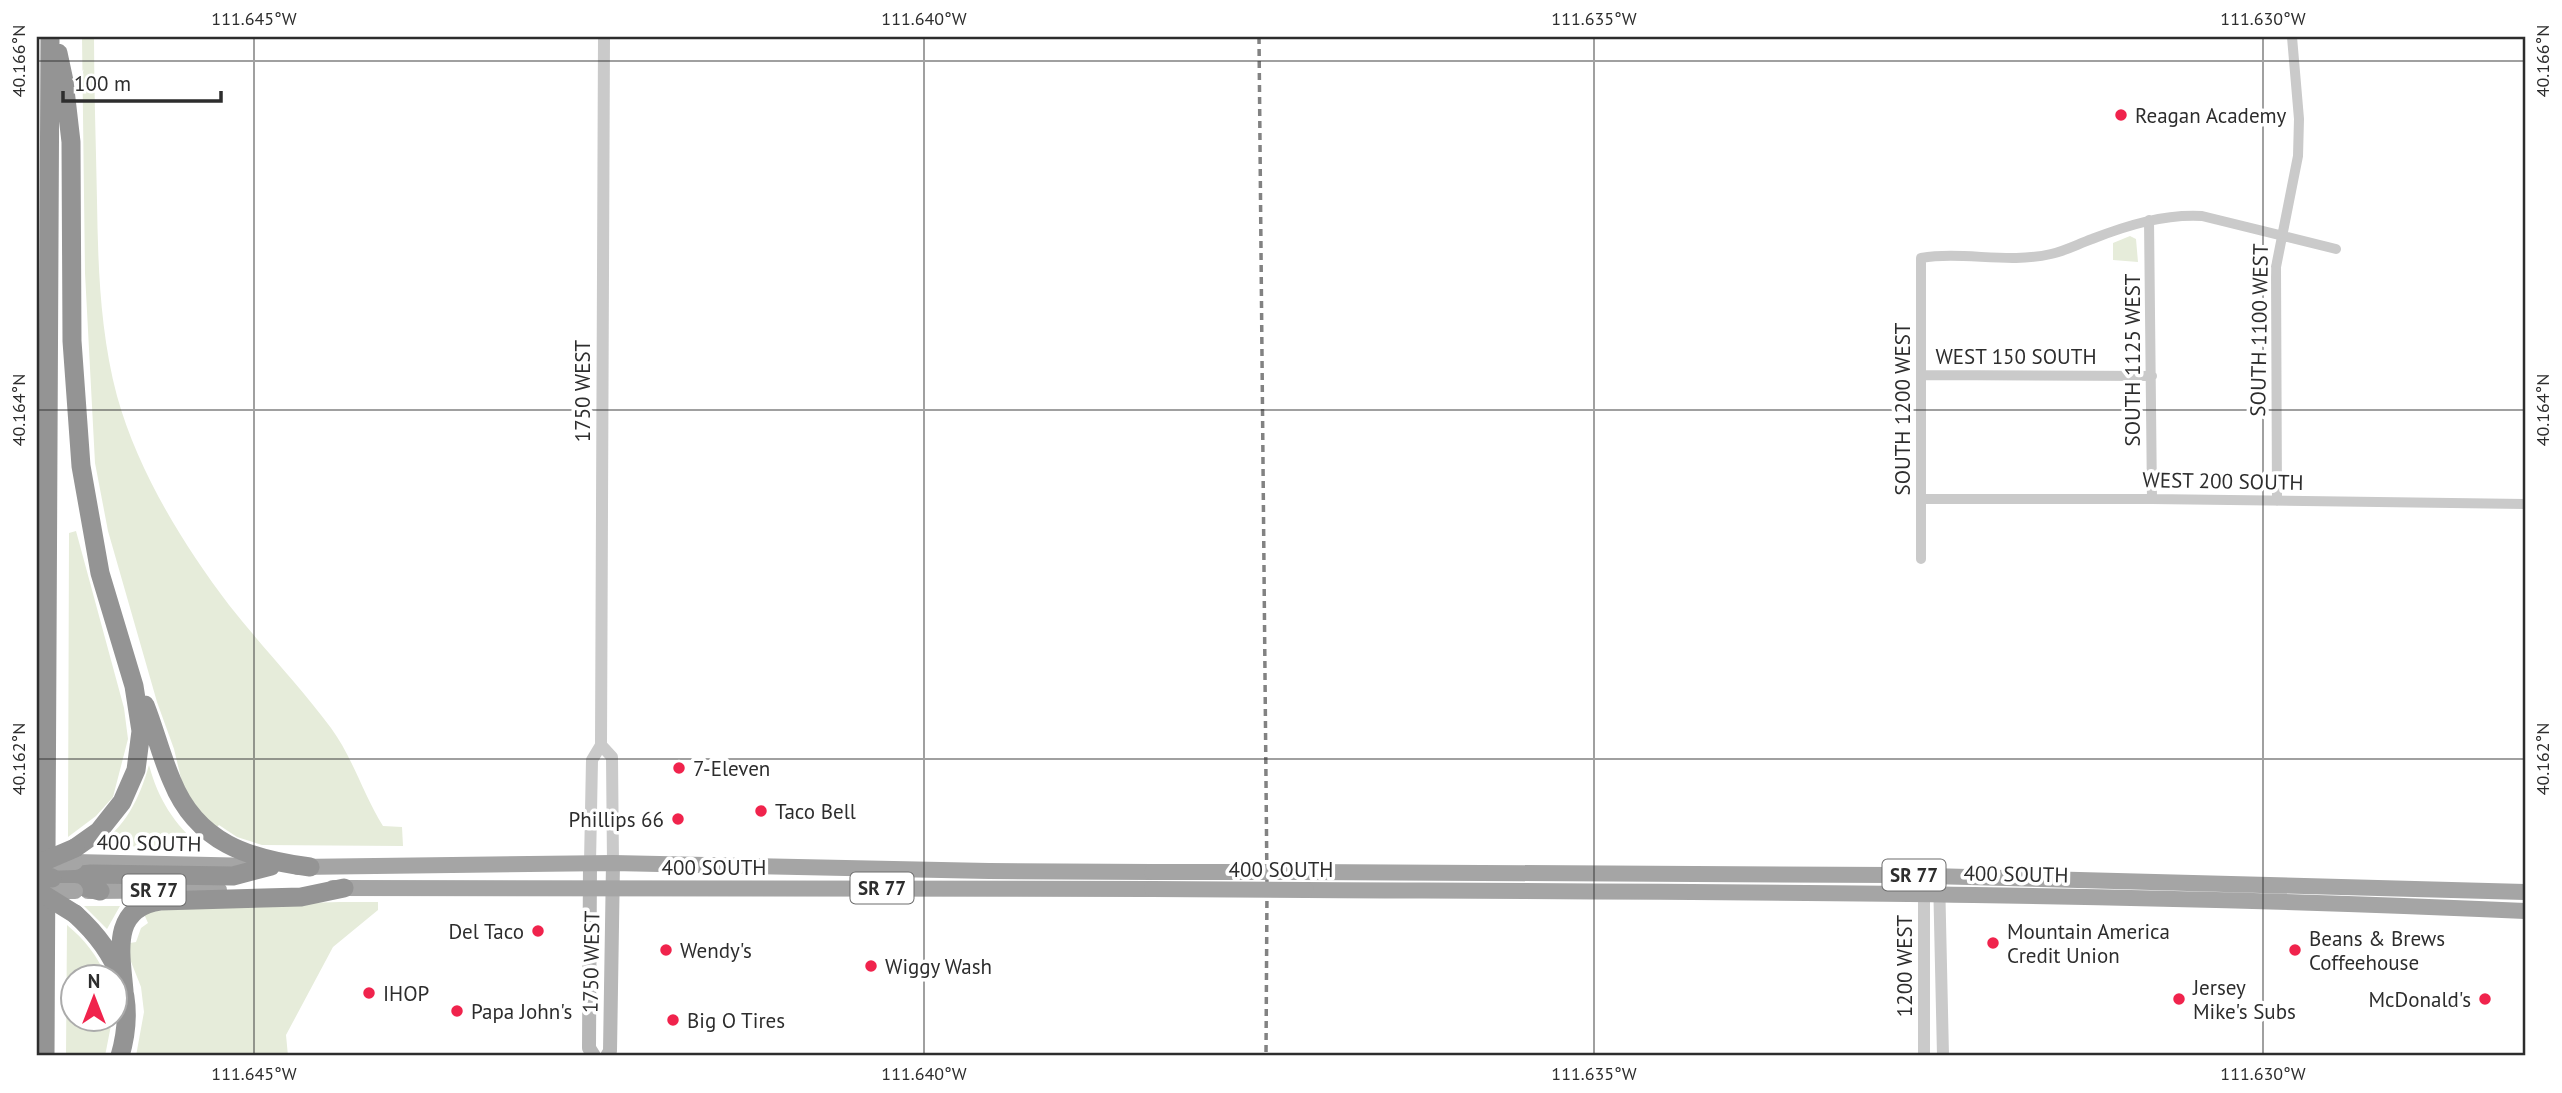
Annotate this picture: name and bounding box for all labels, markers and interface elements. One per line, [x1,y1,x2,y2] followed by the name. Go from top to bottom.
[211,7,297,30] text: 111.645°W
[881,7,967,30] text: 111.640°W
[1551,7,1637,30] text: 111.635°W
[2220,7,2306,30] text: 111.630°W
[7,25,30,97] text: 40.166°N
[2531,25,2554,97] text: 40.166°N
[63,60,220,104] scale bar
[74,70,131,97] text: 100 m
[2135,102,2287,129] place label: Reagan Academy
[2113,107,2129,123] marker: Reagan Academy
[2244,243,2274,417] street label: SOUTH 1100 WEST
[2119,273,2146,447] street label: SOUTH 1125 WEST
[1889,322,1916,496] street label: SOUTH 1200 WEST
[569,339,596,442] street label: 1750 WEST
[1935,343,2097,370] street label: WEST 150 SOUTH
[7,374,30,446] text: 40.164°N
[2531,374,2554,446] text: 40.164°N
[2142,466,2304,496] street label: WEST 200 SOUTH
[7,723,30,795] text: 40.162°N
[2531,723,2554,795] text: 40.162°N
[693,755,770,782] place label: 7-Eleven
[671,760,687,776] marker: 7-Eleven
[775,798,856,825] place label: Taco Bell
[753,803,769,819] marker: Taco Bell
[569,806,664,833] place label: Phillips 66
[670,811,686,827] marker: Phillips 66
[96,829,202,857] street label: 400 SOUTH
[662,854,766,881] street label: 400 SOUTH
[1229,856,1333,883] street label: 400 SOUTH
[1882,860,1946,890] road number: SR 77
[1963,860,2069,888] street label: 400 SOUTH
[850,873,914,904] road number: SR 77
[122,874,186,906] road number: SR 77
[577,910,605,1013] street label: 1750 WEST
[1891,914,1918,1017] street label: 1200 WEST
[448,918,524,945] place label: Del Taco
[2007,918,2170,969] place label: Mountain America Credit Union
[530,923,546,939] marker: Del Taco
[2309,925,2445,976] place label: Beans & Brews Coffeehouse
[1985,935,2001,951] marker: Mountain America Credit Union
[680,937,752,964] place label: Wendy's
[658,942,674,958] marker: Wendy's
[2287,942,2303,958] marker: Beans & Brews Coffeehouse
[885,953,992,980] place label: Wiggy Wash
[863,958,879,974] marker: Wiggy Wash
[60,964,130,1034] north arrow
[88,969,100,993] text: N
[2192,974,2296,1025] place label: Jersey Mike's Subs
[383,980,429,1007] place label: IHOP
[361,985,377,1001] marker: IHOP
[2368,986,2471,1013] place label: McDonald's
[2171,991,2187,1007] marker: Jersey Mike's Subs
[2477,991,2493,1007] marker: McDonald's
[471,998,572,1025] place label: Papa John's
[449,1003,465,1019] marker: Papa John's
[687,1007,785,1034] place label: Big O Tires
[665,1012,681,1028] marker: Big O Tires
[211,1062,297,1085] text: 111.645°W
[881,1062,967,1085] text: 111.640°W
[1551,1062,1637,1085] text: 111.635°W
[2220,1062,2306,1085] text: 111.630°W

